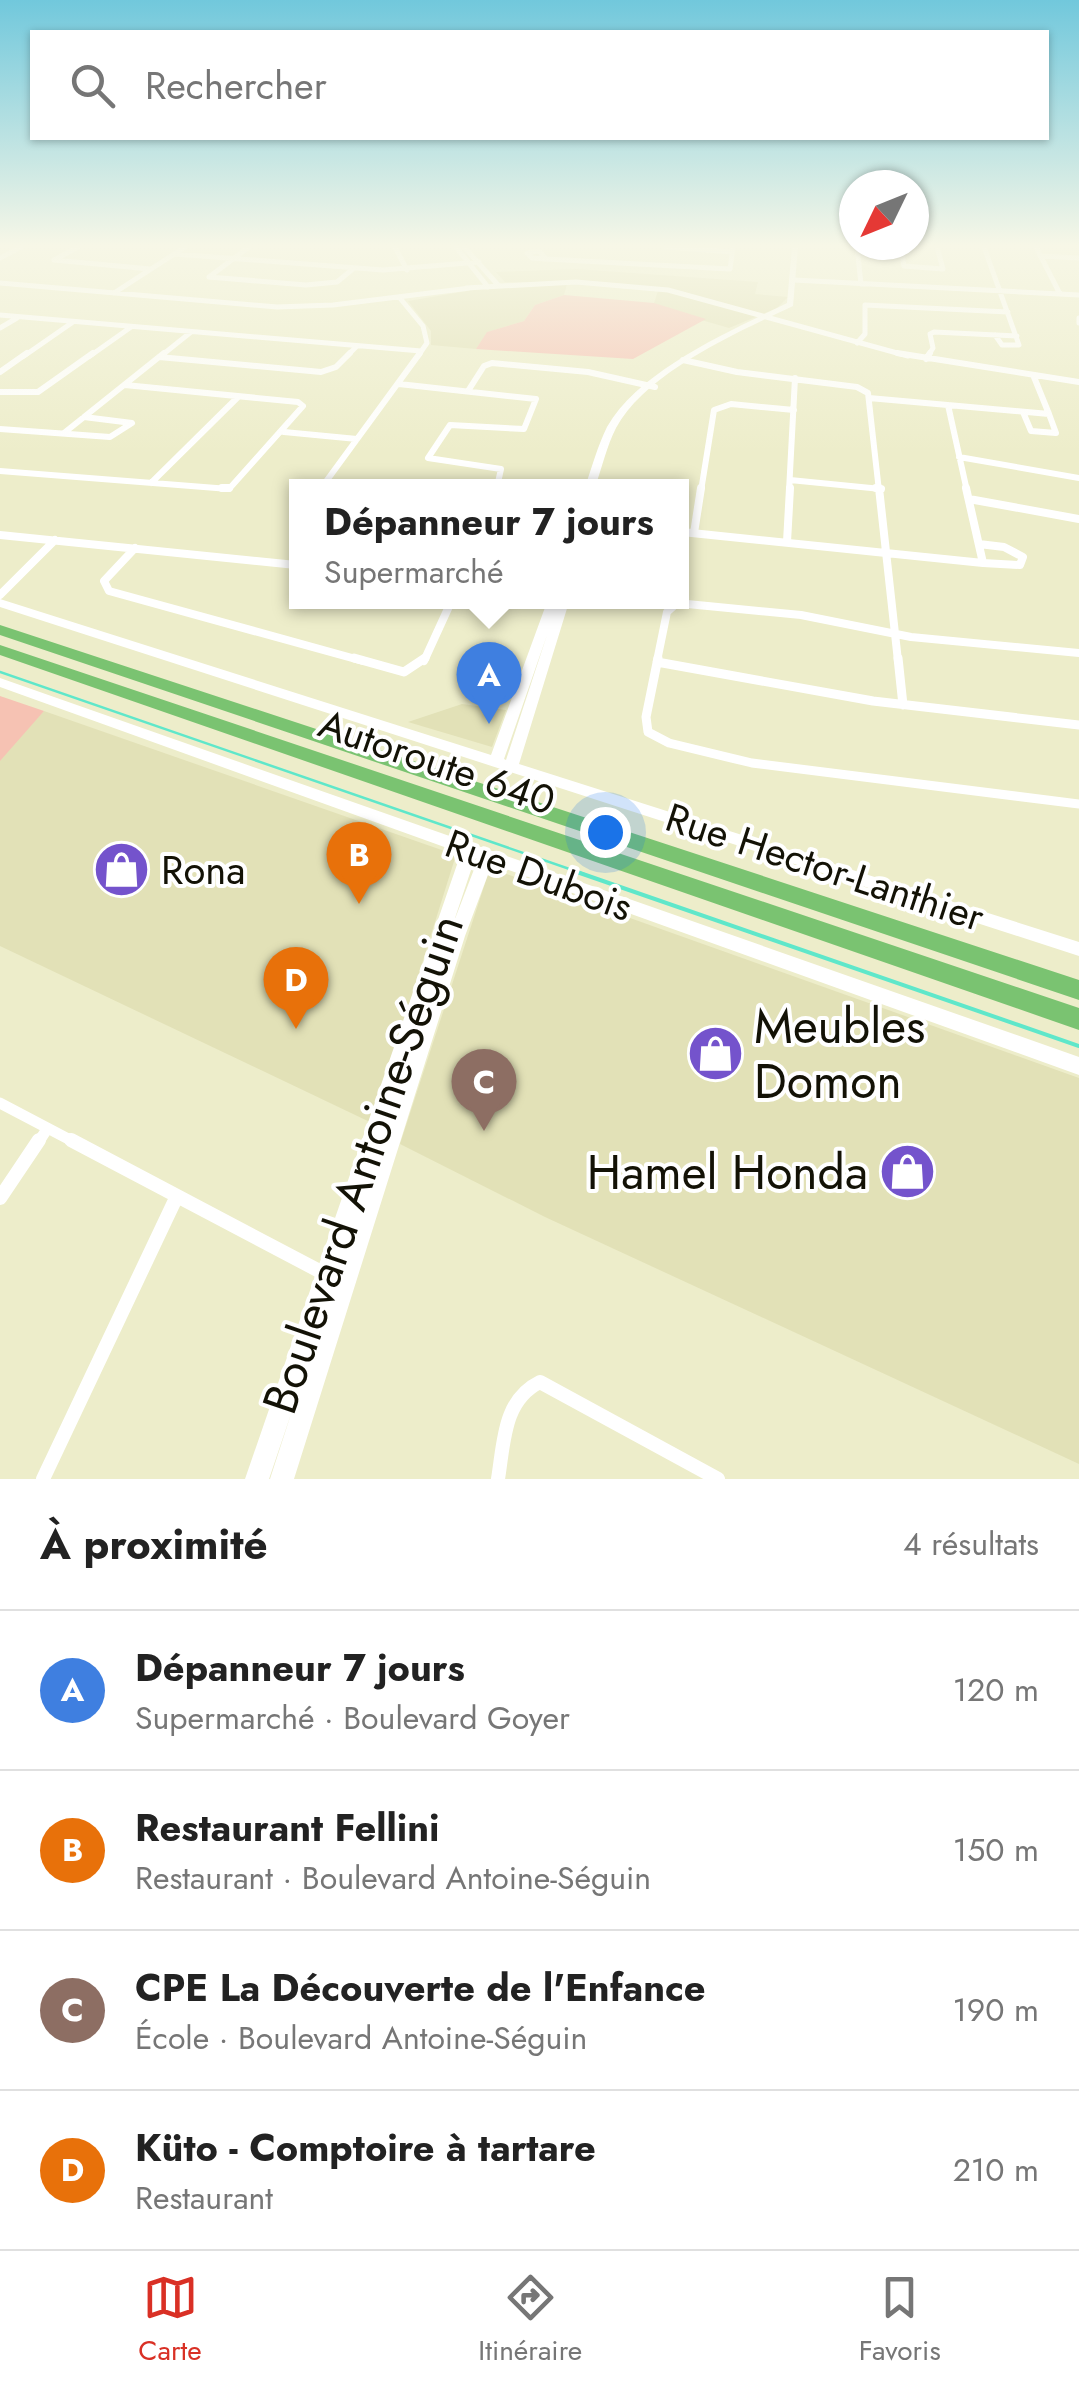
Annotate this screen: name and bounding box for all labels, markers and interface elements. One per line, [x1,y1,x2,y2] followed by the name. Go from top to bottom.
[30,30,1049,140] search box
[65,58,120,113] icon: search
[145,58,327,113] text: Rechercher
[839,170,929,260] north arrow
[289,479,689,609] popup
[324,494,654,549] text: Dépanneur 7 jours
[324,549,504,595] text: Supermarché
[456,642,522,724] pin: A
[311,694,563,830] street label: Autoroute 640
[658,788,992,946] street label: Rue Hector-Lanthier
[580,807,631,858] your location
[437,814,641,936] street label: Rue Dubois
[326,822,392,904] pin: B
[92,840,152,900] shop icon: Rona
[161,841,245,899] place label: Rona
[245,905,481,1423] street label: Boulevard Antoine-Séguin
[264,946,328,1029] pin: D
[754,992,925,1116] place label: Meubles Domon
[685,1024,745,1084] shop icon: Meubles Domon
[452,1048,516,1131] pin: C
[587,1138,868,1207] place label: Hamel Honda
[877,1142,937,1202] shop icon: Hamel Honda
[40,1514,268,1575] text: À proximité
[903,1521,1039,1567] text: 4 résultats
[135,1640,465,1695] text: Dépanneur 7 jours
[61,1667,84,1713] text: A
[953,1667,1039,1713] text: 120 m
[135,1695,570,1741] text: Supermarché · Boulevard Goyer
[135,1800,440,1855] text: Restaurant Fellini
[62,1827,83,1873] text: B
[953,1827,1039,1873] text: 150 m
[135,1855,651,1901] text: Restaurant · Boulevard Antoine-Séguin
[135,1960,706,2015] text: CPE La Découverte de l'Enfance
[61,1987,84,2033] text: C
[952,1987,1039,2033] text: 190 m
[135,2015,587,2061] text: École · Boulevard Antoine-Séguin
[135,2120,596,2175] text: Küto - Comptoire à tartare
[61,2147,84,2193] text: D
[953,2147,1039,2193] text: 210 m
[135,2175,273,2221] text: Restaurant
[138,2270,202,2371] tab: Carte
[478,2270,582,2371] tab: Itinéraire
[859,2270,941,2371] tab: Favoris

